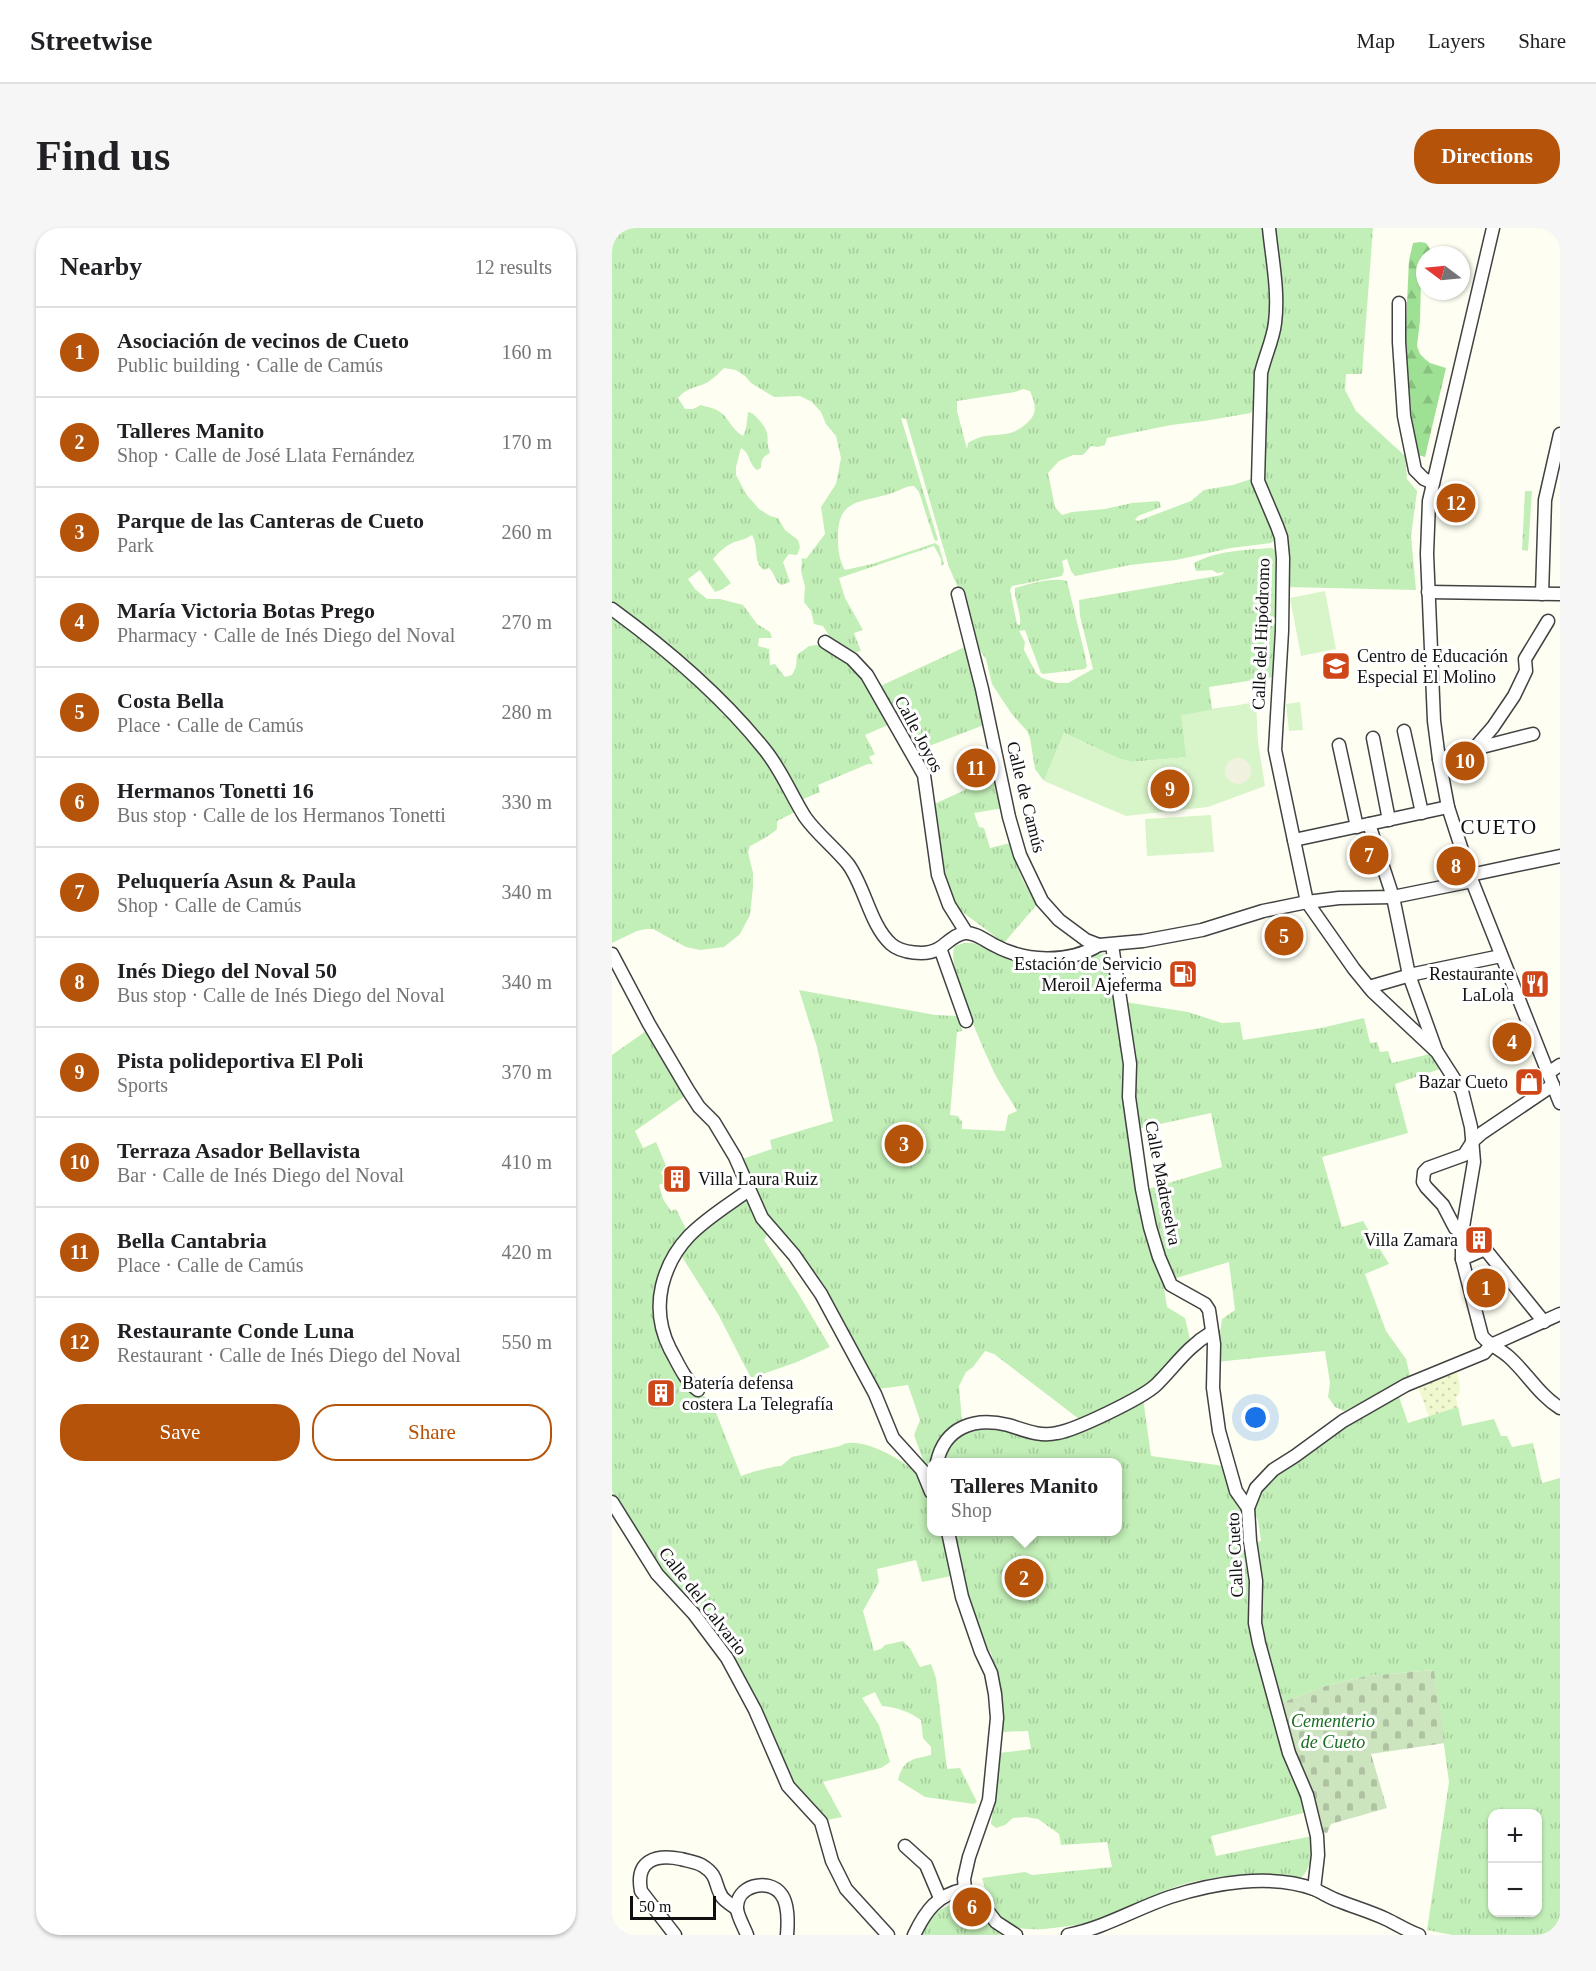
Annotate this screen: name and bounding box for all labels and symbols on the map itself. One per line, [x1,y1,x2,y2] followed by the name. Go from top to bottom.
[1416,246,1470,300] north arrow
[1436,480,1476,526] pin: 12
[1248,558,1274,710] street label: Calle del Hipódromo
[1357,646,1508,687] place label: Centro de Educación Especial El Molino
[1320,650,1352,682] school or university icon: Centro de Educación Especial El Molino
[891,692,947,776] street label: Calle Joyos
[1446,738,1484,784] pin: 10
[1003,739,1049,855] street label: Calle de Camús
[956,746,996,790] pin: 11
[1150,766,1190,812] pin: 9
[1460,815,1538,839] district label: CUETO
[1350,832,1389,878] pin: 7
[1436,844,1476,888] pin: 8
[1264,914,1304,958] pin: 5
[1014,954,1162,995] place label: Estación de Servicio Meroil Ajeferma
[1167,958,1199,990] fuel station icon: Estación de Servicio Meroil Ajeferma
[1429,964,1514,1005] place label: Restaurante LaLola
[1519,968,1551,1000] restaurant icon: Restaurante LaLola
[1492,1020,1532,1064] pin: 4
[1513,1066,1545,1098] shop icon: Bazar Cueto
[1419,1072,1508,1092] place label: Bazar Cueto
[1141,1119,1185,1247] street label: Calle Madreselva
[884,1122,924,1166] pin: 3
[661,1163,693,1195] building icon: Villa Laura Ruiz
[698,1169,818,1189] place label: Villa Laura Ruiz
[1463,1224,1495,1256] building icon: Villa Zamara
[1364,1230,1458,1250] place label: Villa Zamara
[1466,1266,1506,1310] pin: 1
[682,1373,833,1414] place label: Batería defensa costera La Telegrafía
[645,1377,677,1409] building icon: Batería defensa costera La Telegrafía
[1241,1403,1270,1432] your location
[1223,1512,1247,1598] street label: Calle Cueto
[655,1543,751,1659] street label: Calle del Calvario
[1004,1556,1044,1600] pin: 2
[1291,1711,1375,1752] park label: Cementerio de Cueto
[952,1884,992,1930] pin: 6
[630,1893,716,1920] scale bar

